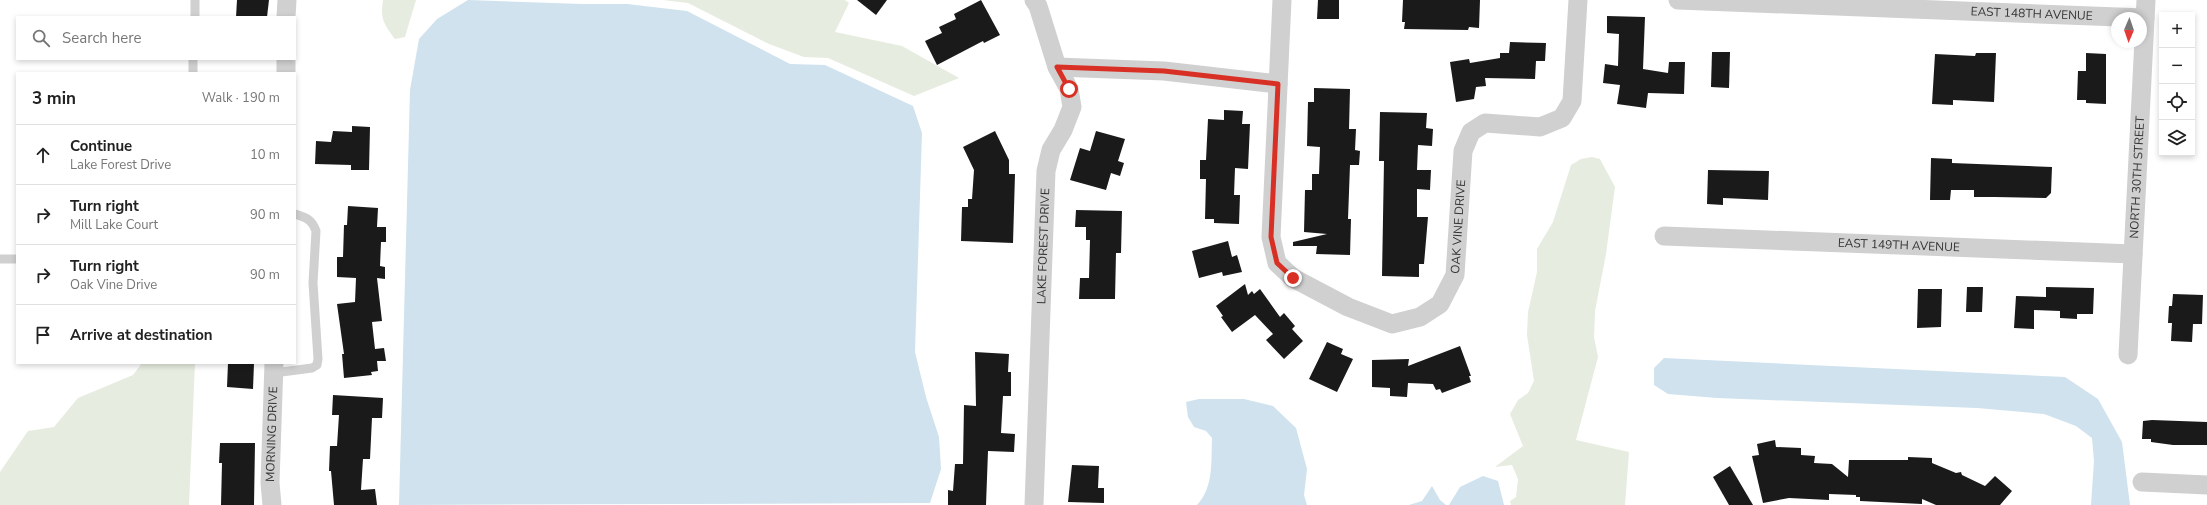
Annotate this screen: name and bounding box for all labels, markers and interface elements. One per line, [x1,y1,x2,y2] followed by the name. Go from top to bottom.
[1970,3,2093,24] street label: EAST 148TH AVENUE
[2111,12,2147,48] north arrow
[2159,12,2195,156] map controls
[2159,12,2195,48] button: +
[16,16,296,60] search box
[30,27,52,49] icon: search
[62,28,142,48] text: Search here
[2159,48,2195,84] button: −
[1060,80,1078,98] route start
[2159,84,2195,120] button: locate
[32,87,76,110] text: 3 min
[202,89,280,107] text: Walk · 190 m
[2126,115,2148,239] street label: NORTH 30TH STREET
[2159,120,2195,156] button: layers
[70,136,132,156] text: Continue
[32,144,54,166] icon: ahead
[250,146,280,164] text: 10 m
[70,156,171,174] text: Lake Forest Drive
[1447,179,1469,274] street label: OAK VINE DRIVE
[1033,188,1053,304] street label: LAKE FOREST DRIVE
[70,196,139,216] text: Turn right
[32,204,54,226] icon: right
[250,206,280,224] text: 90 m
[70,216,158,234] text: Mill Lake Court
[1838,235,1960,255] street label: EAST 149TH AVENUE
[70,256,139,276] text: Turn right
[32,264,54,286] icon: right
[250,266,280,284] text: 90 m
[1284,269,1302,287] route end
[70,276,157,294] text: Oak Vine Drive
[32,324,54,346] icon: arrive
[70,325,213,345] text: Arrive at destination
[262,386,281,482] street label: MORNING DRIVE

